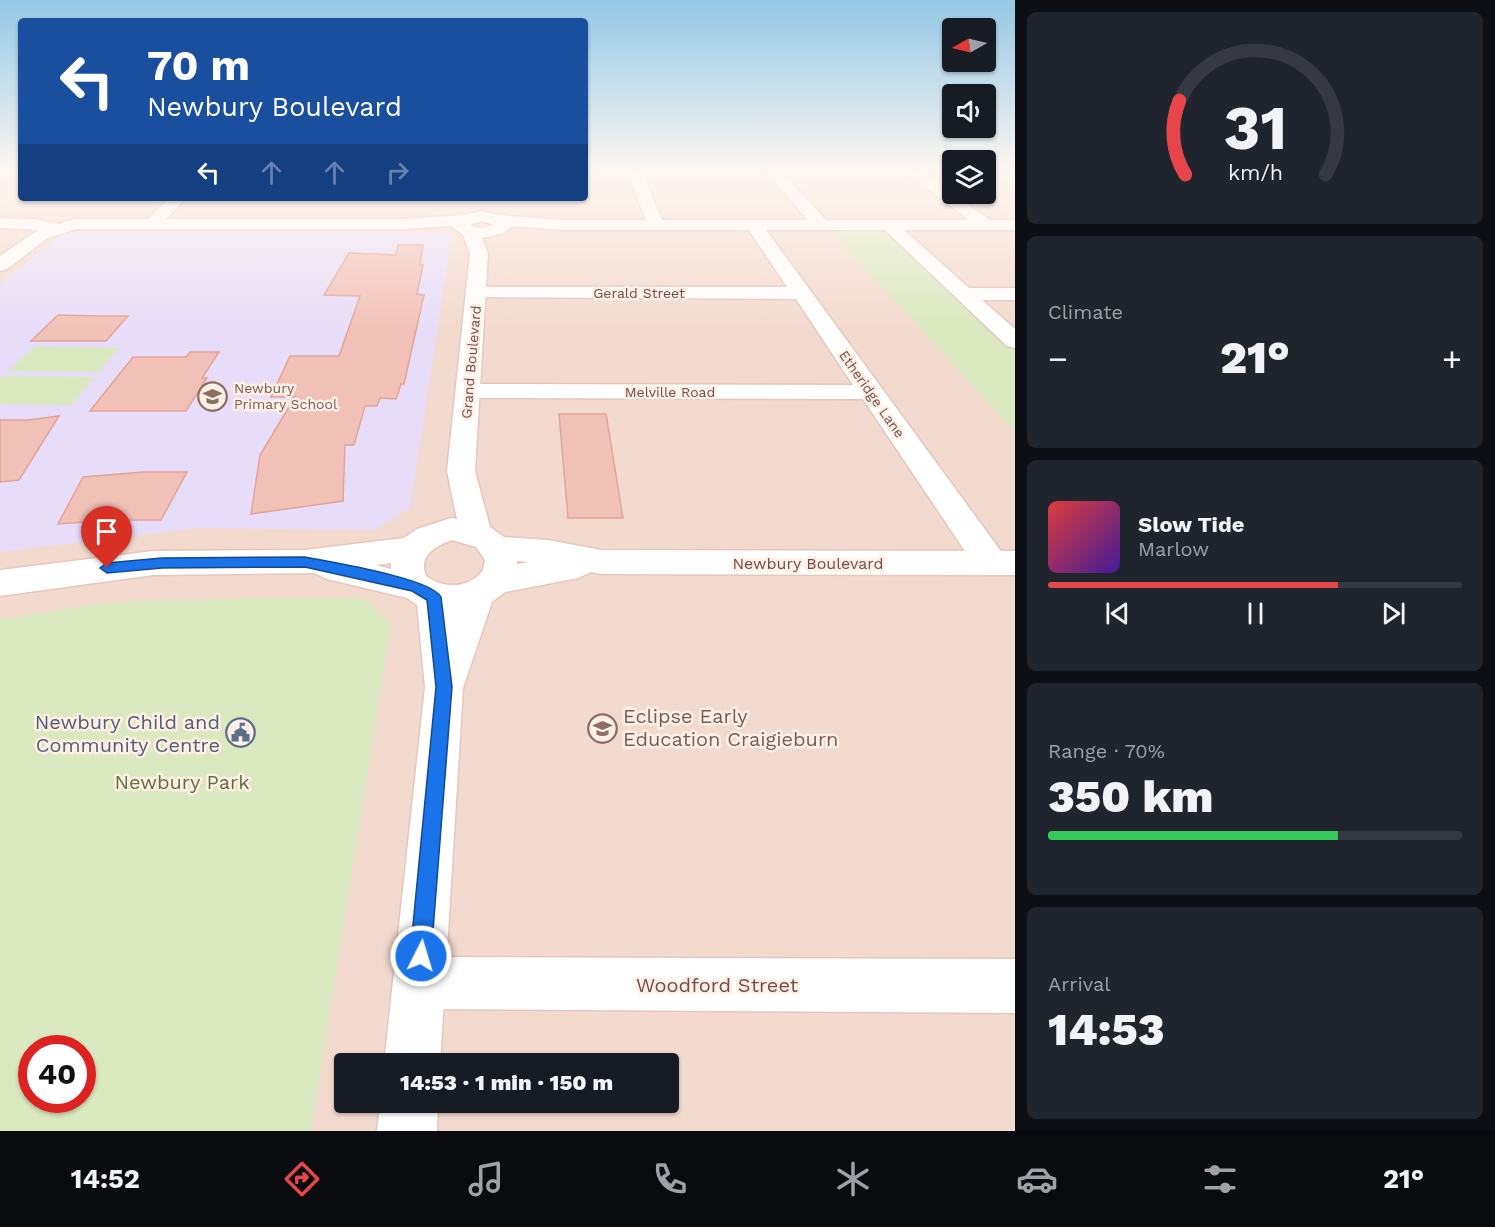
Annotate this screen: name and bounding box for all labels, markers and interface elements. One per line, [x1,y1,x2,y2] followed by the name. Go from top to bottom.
[942,18,996,72] north arrow
[942,18,996,204] map controls
[147,41,250,90] text: 70 m
[48,42,126,120] icon: left
[942,84,996,138] button: sound
[147,91,402,123] text: Newbury Boulevard
[1223,91,1287,164] text: 31
[942,150,996,204] button: layers
[192,156,225,189] icon: left
[255,156,288,189] icon: ahead
[318,156,351,189] icon: ahead
[381,156,414,189] icon: right
[1227,160,1283,185] text: km/h
[593,285,685,301] street label: Gerald Street
[1048,300,1123,324] text: Climate
[458,305,484,419] street label: Grand Boulevard
[1220,331,1290,384] text: 21°
[1048,339,1068,378] text: −
[1442,339,1462,378] text: +
[836,347,908,441] street label: Etheridge Lane
[197,380,229,412] school or university icon: Newbury Primary School
[234,380,338,412] place label: Newbury Primary School
[625,384,715,400] street label: Melville Road
[81,506,132,568] pin
[1138,512,1245,537] text: Slow Tide
[90,515,123,548] icon: arrive
[1138,537,1209,561] text: Marlow
[732,554,884,573] street label: Newbury Boulevard
[1101,597,1134,630] icon: previous
[1239,597,1272,630] icon: pause
[1377,597,1410,630] icon: next
[623,704,838,751] place label: Eclipse Early Education Craigieburn
[35,710,220,757] place label: Newbury Child and Community Centre
[586,712,618,744] school or university icon: Eclipse Early Education Craigieburn
[225,717,257,749] public building icon: Newbury Child and Community Centre
[1048,739,1165,763] text: Range · 70%
[114,770,250,794] park label: Newbury Park
[1048,770,1213,823] text: 350 km
[389,924,453,988] position arrow
[1048,972,1110,996] text: Arrival
[636,973,799,997] street label: Woodford Street
[1048,1003,1165,1056] text: 14:53
[18,1035,96,1113] speed limit sign: 40
[400,1070,613,1095] text: 14:53 · 1 min · 150 m
[281,1158,323,1200] icon: directions
[465,1158,507,1200] icon: music
[649,1158,691,1200] icon: phone
[832,1158,874,1200] icon: climate
[1016,1158,1058,1200] icon: car
[1199,1158,1241,1200] icon: filters
[71,1163,140,1195] text: 14:52
[1383,1163,1424,1195] text: 21°

